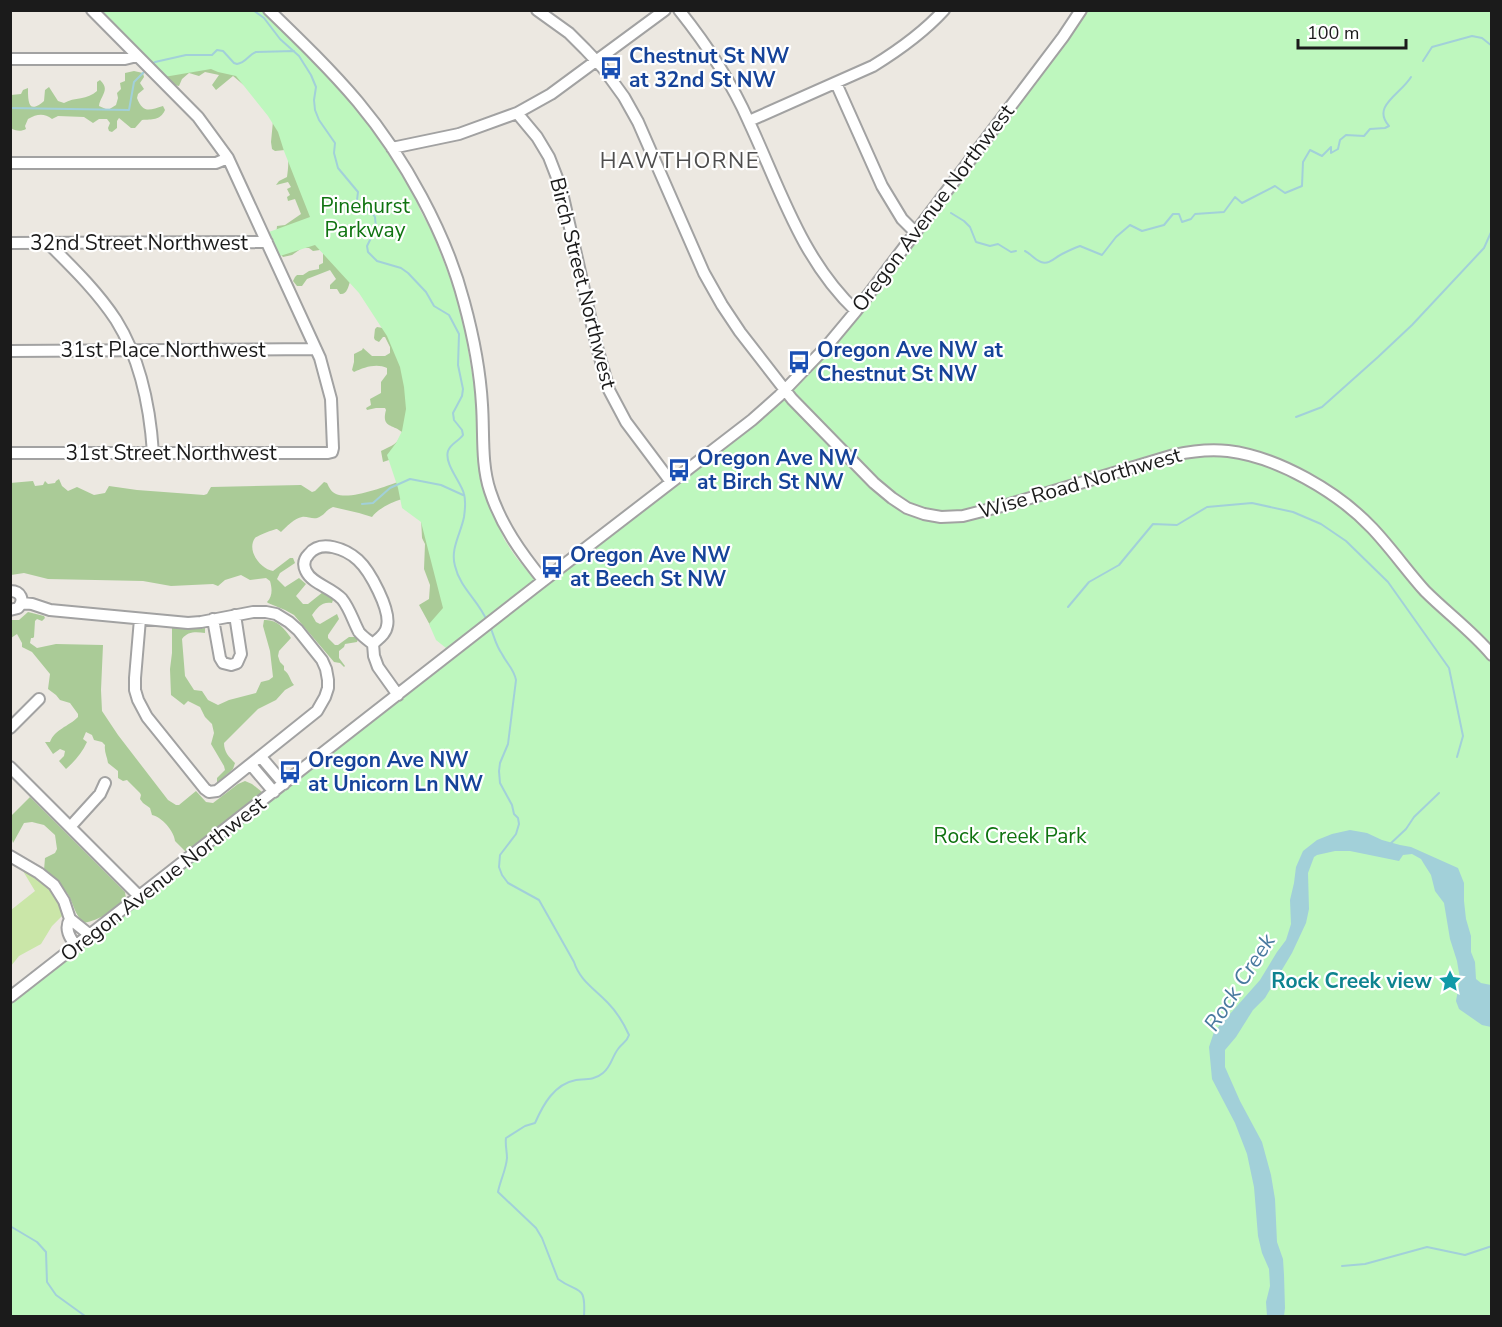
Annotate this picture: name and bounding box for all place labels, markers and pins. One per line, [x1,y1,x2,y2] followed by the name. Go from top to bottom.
[629,42,789,94] place label: Chestnut St NW at 32nd St NW
[598,55,624,81] bus stop icon: Chestnut St NW at 32nd St NW
[817,336,1004,388] place label: Oregon Ave NW at Chestnut St NW
[786,349,812,375] bus stop icon: Oregon Ave NW at Chestnut St NW
[697,444,858,496] place label: Oregon Ave NW at Birch St NW
[666,457,692,483] bus stop icon: Oregon Ave NW at Birch St NW
[570,541,731,593] place label: Oregon Ave NW at Beech St NW
[539,554,565,580] bus stop icon: Oregon Ave NW at Beech St NW
[308,746,483,798] place label: Oregon Ave NW at Unicorn Ln NW
[277,759,303,785] bus stop icon: Oregon Ave NW at Unicorn Ln NW
[1271,967,1432,995] place label: Rock Creek view
[1437,968,1463,994] place icon: Rock Creek view

